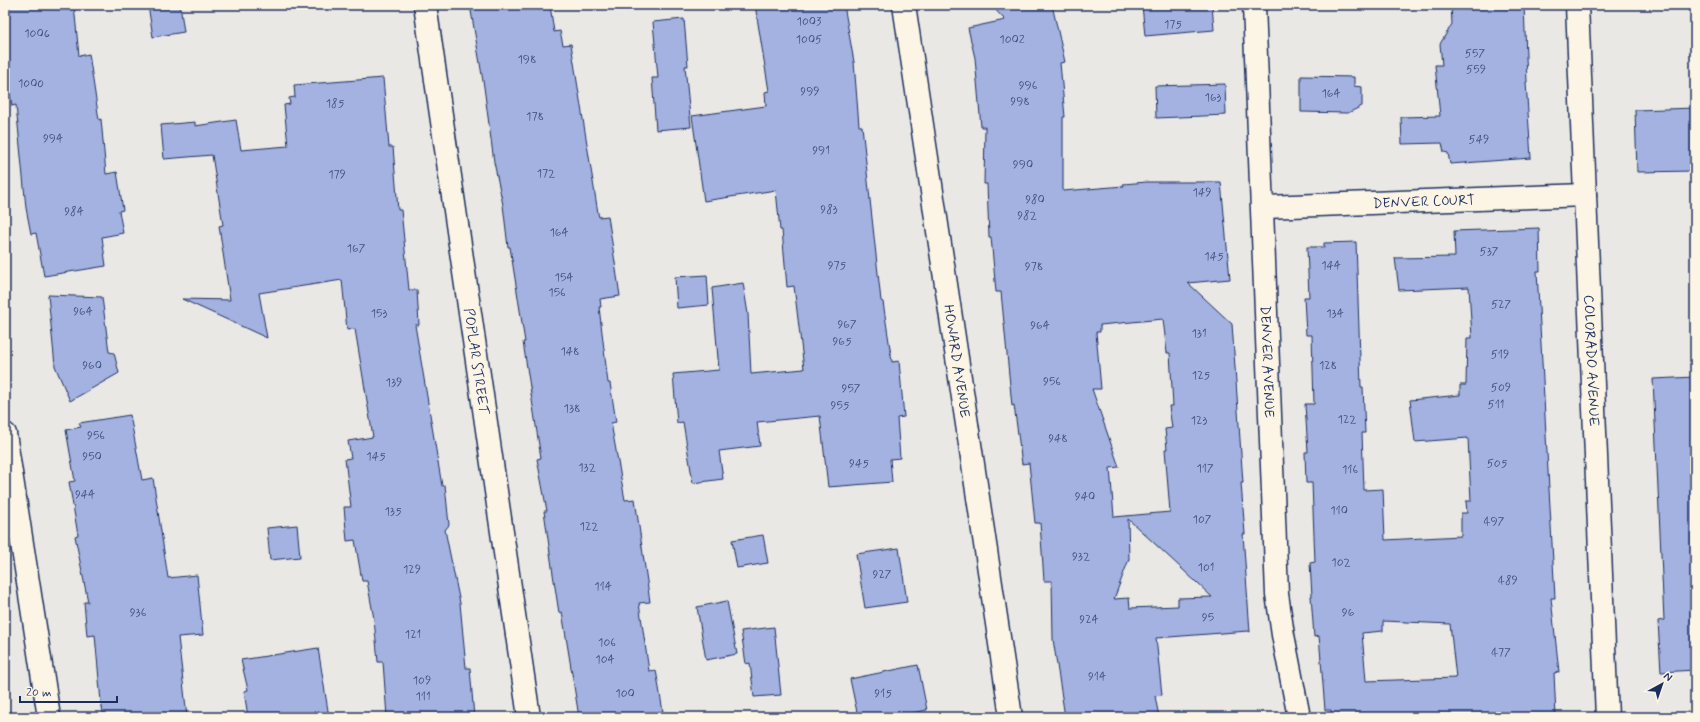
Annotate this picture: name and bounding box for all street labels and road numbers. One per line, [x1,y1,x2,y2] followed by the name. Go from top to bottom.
[1372,191,1475,213] street label: DENVER COURT
[1579,294,1603,427] street label: COLORADO AVENUE
[939,303,974,419] street label: HOWARD AVENUE
[1256,305,1278,418] street label: DENVER AVENUE
[459,307,493,416] street label: POPLAR STREET

